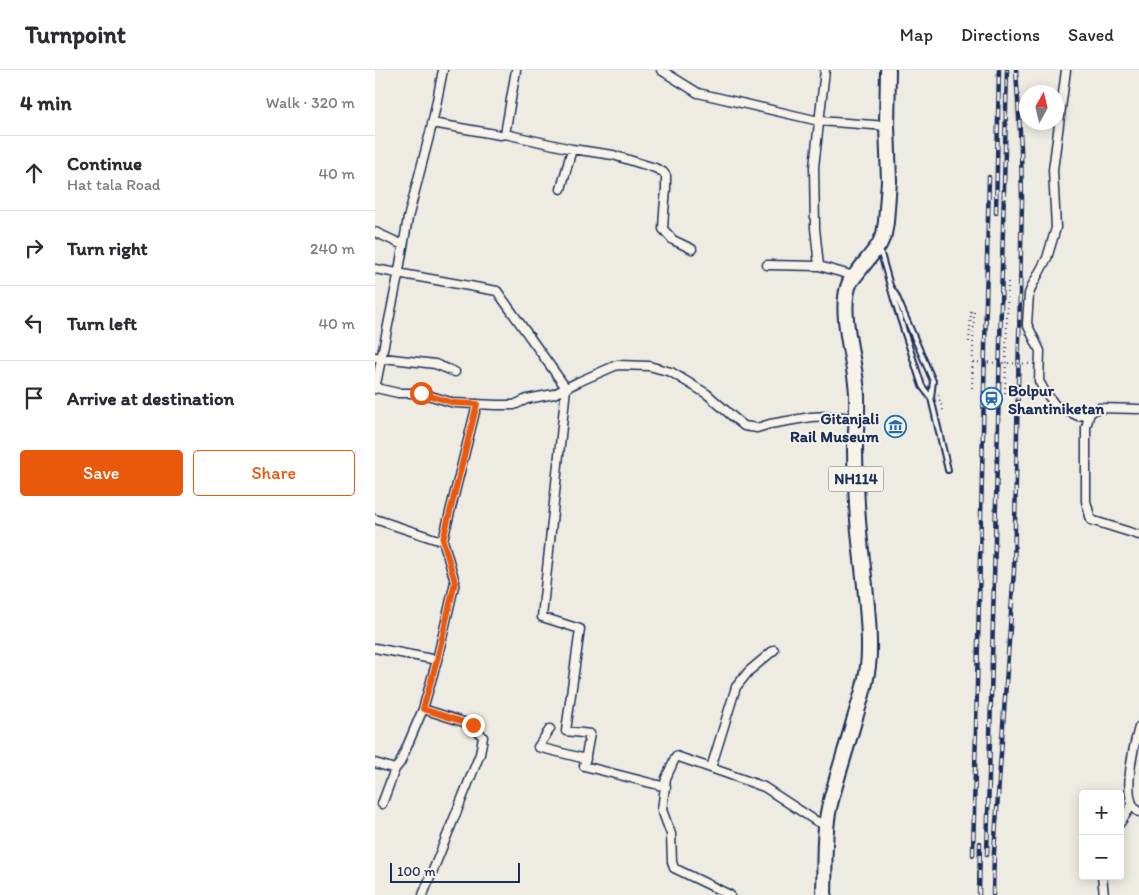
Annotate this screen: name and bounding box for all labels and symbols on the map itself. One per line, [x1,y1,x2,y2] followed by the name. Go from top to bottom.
[1019,85,1064,130] north arrow
[1008,381,1105,418] place label: Bolpur Shantiniketan
[410,382,433,405] route start
[980,387,1004,411] station icon: Bolpur Shantiniketan
[790,409,880,446] place label: Gitanjali Rail Museum
[883,415,907,439] museum icon: Gitanjali Rail Museum
[829,466,883,492] road number: NH114
[462,714,485,737] route end
[390,860,520,883] scale bar

